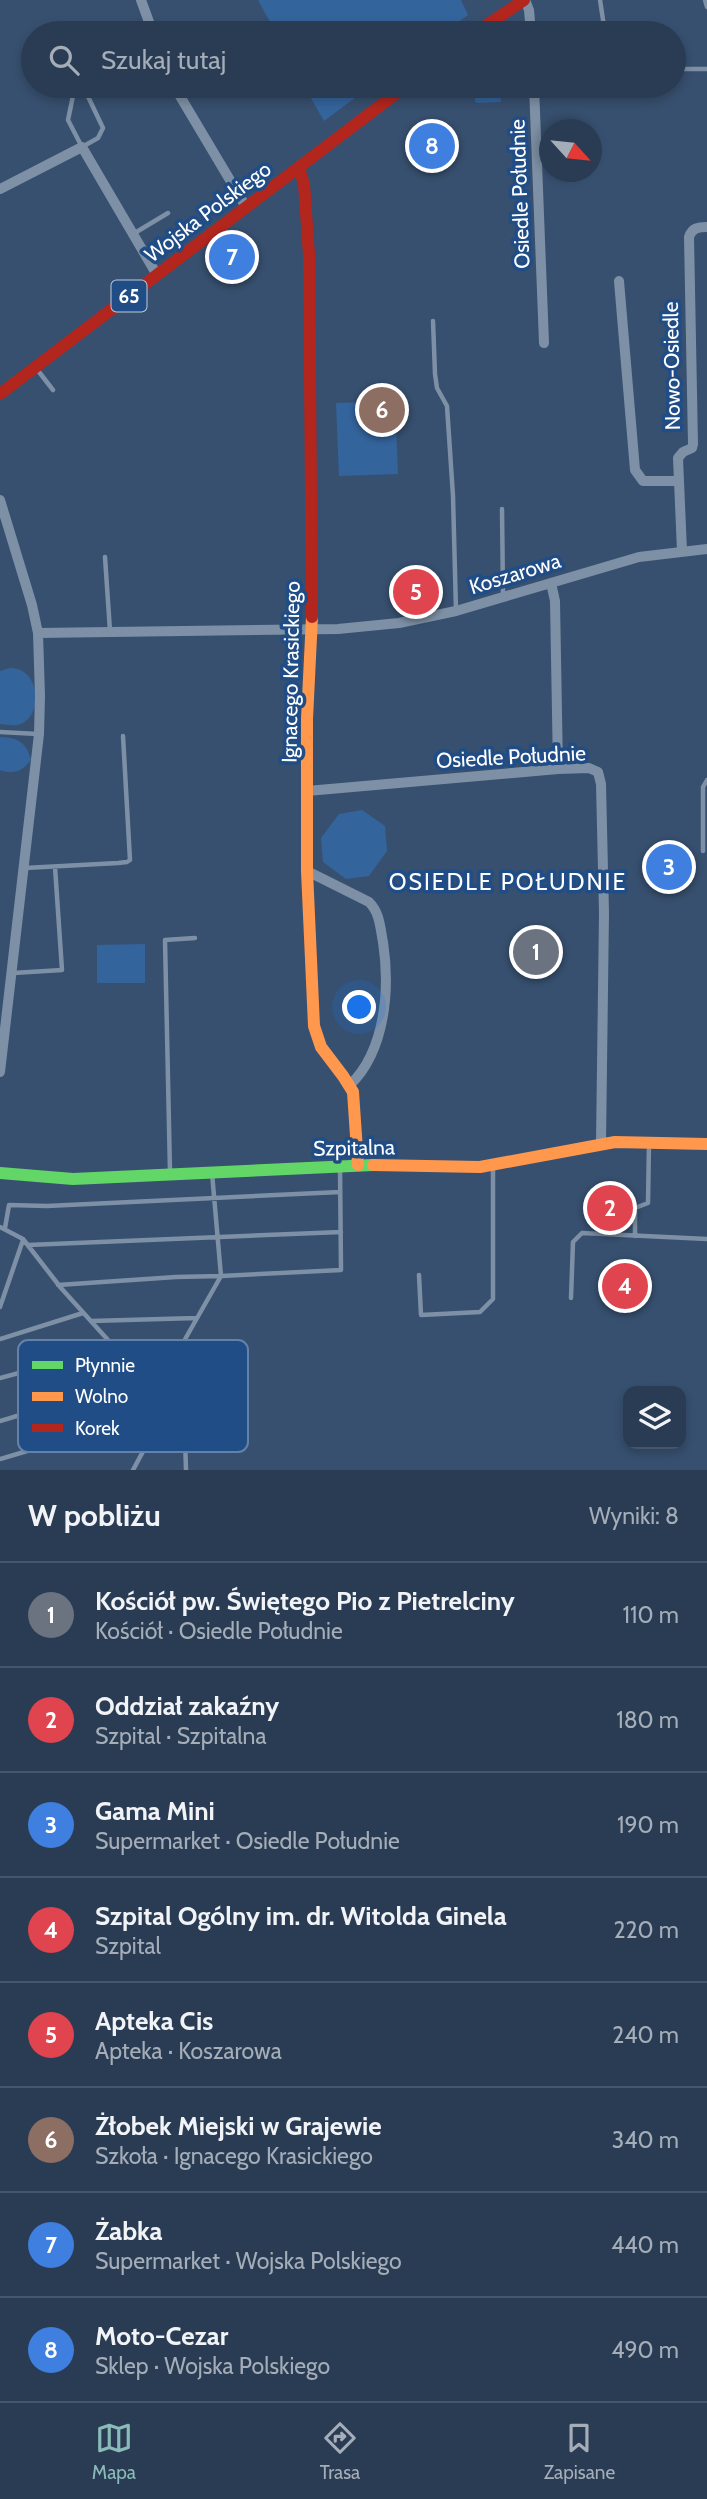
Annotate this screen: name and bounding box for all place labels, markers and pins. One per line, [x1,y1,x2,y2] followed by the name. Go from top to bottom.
[409,120,455,172] pin: 8
[209,231,255,283] pin: 7
[359,384,405,436] pin: 6
[393,566,439,618] pin: 5
[646,841,692,893] pin: 3
[513,926,559,978] pin: 1
[587,1182,633,1234] pin: 2
[602,1260,648,1312] pin: 4

